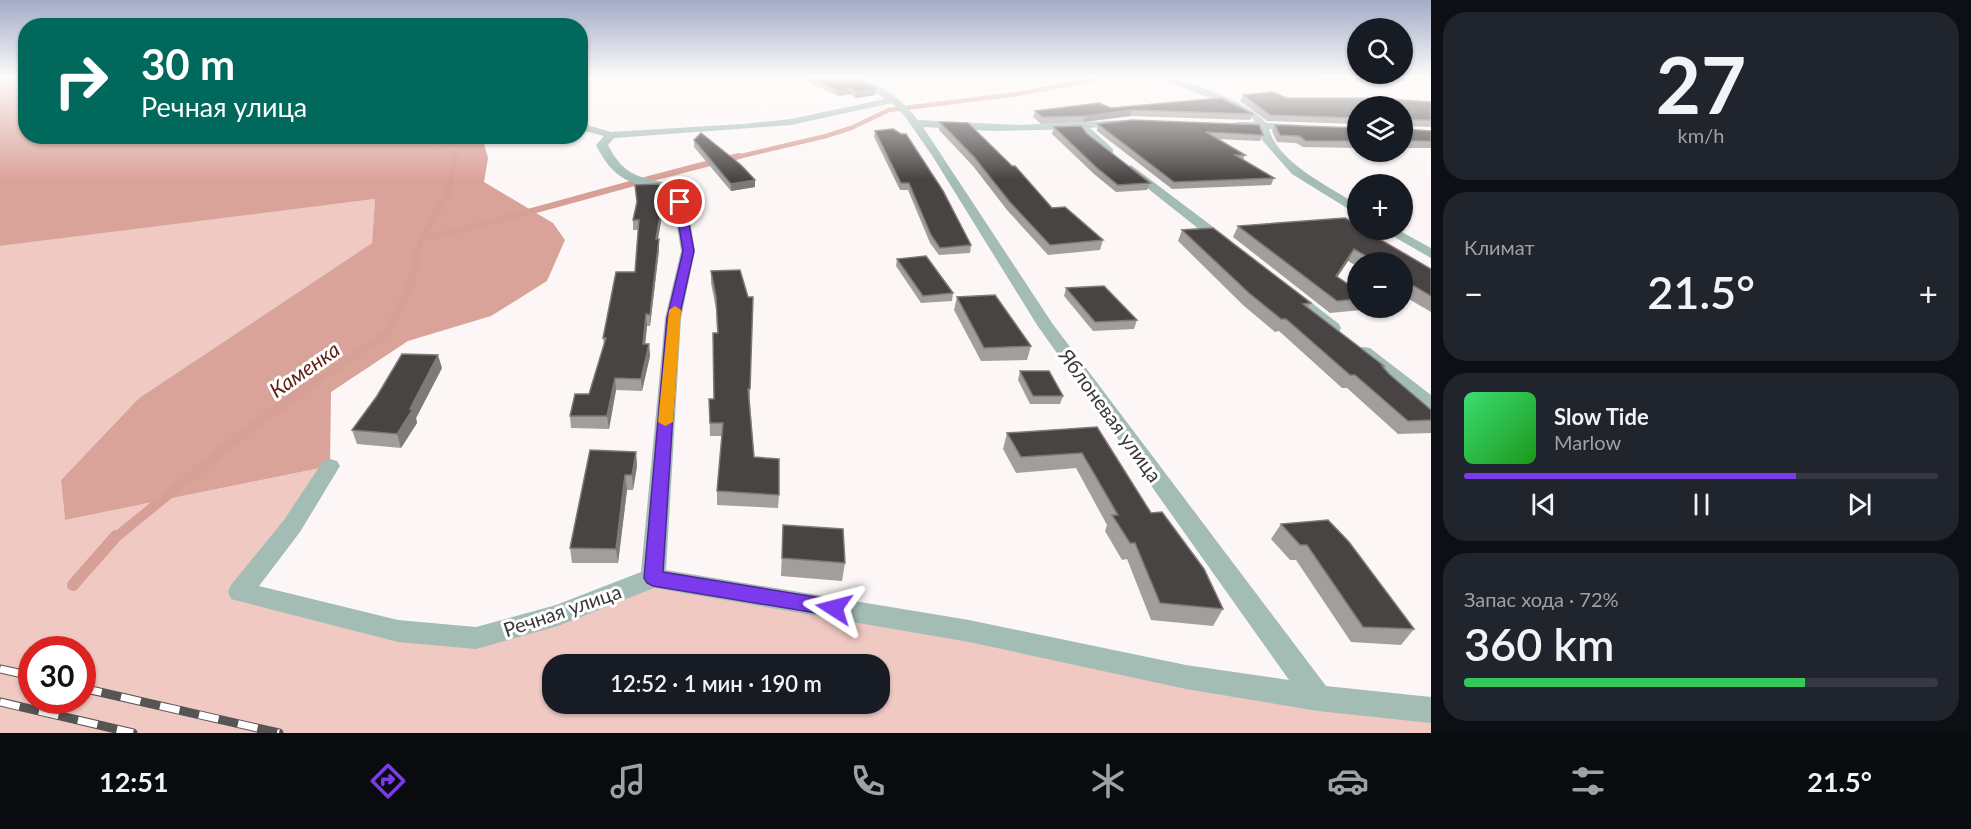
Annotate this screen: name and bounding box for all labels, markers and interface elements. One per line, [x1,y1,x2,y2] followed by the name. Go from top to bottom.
[1347,18,1413,318] map controls
[1347,18,1413,84] button: search
[1656,37,1746,131] text: 27
[141,39,235,89] text: 30 m
[42,42,120,120] icon: right
[141,90,307,123] text: Речная улица
[1347,96,1413,162] button: layers
[1678,123,1724,147] text: km/h
[1347,174,1413,240] button: +
[654,176,705,227] pin
[663,185,696,218] icon: arrive
[1464,235,1535,259] text: Климат
[1347,252,1413,318] button: −
[1647,265,1755,319] text: 21.5°
[1464,273,1483,313] text: −
[1919,273,1938,313] text: +
[264,336,344,402] water label: Каменка
[1054,343,1167,486] street label: Яблоневая улица
[1554,403,1649,430] text: Slow Tide
[1554,430,1621,454] text: Marlow
[1527,488,1560,521] icon: previous
[1685,488,1718,521] icon: pause
[1843,488,1876,521] icon: next
[802,576,866,640] position arrow
[500,579,624,641] street label: Речная улица
[1464,587,1619,611] text: Запас хода · 72%
[1464,617,1614,671] text: 360 km
[18,636,96,714] speed limit sign: 30
[610,670,822,697] text: 12:52 · 1 мин · 190 m
[367,760,409,802] icon: directions
[607,760,649,802] icon: music
[847,760,889,802] icon: phone
[1087,760,1129,802] icon: climate
[1327,760,1369,802] icon: car
[1567,760,1609,802] icon: filters
[99,765,169,798] text: 12:51
[1807,765,1872,798] text: 21.5°

